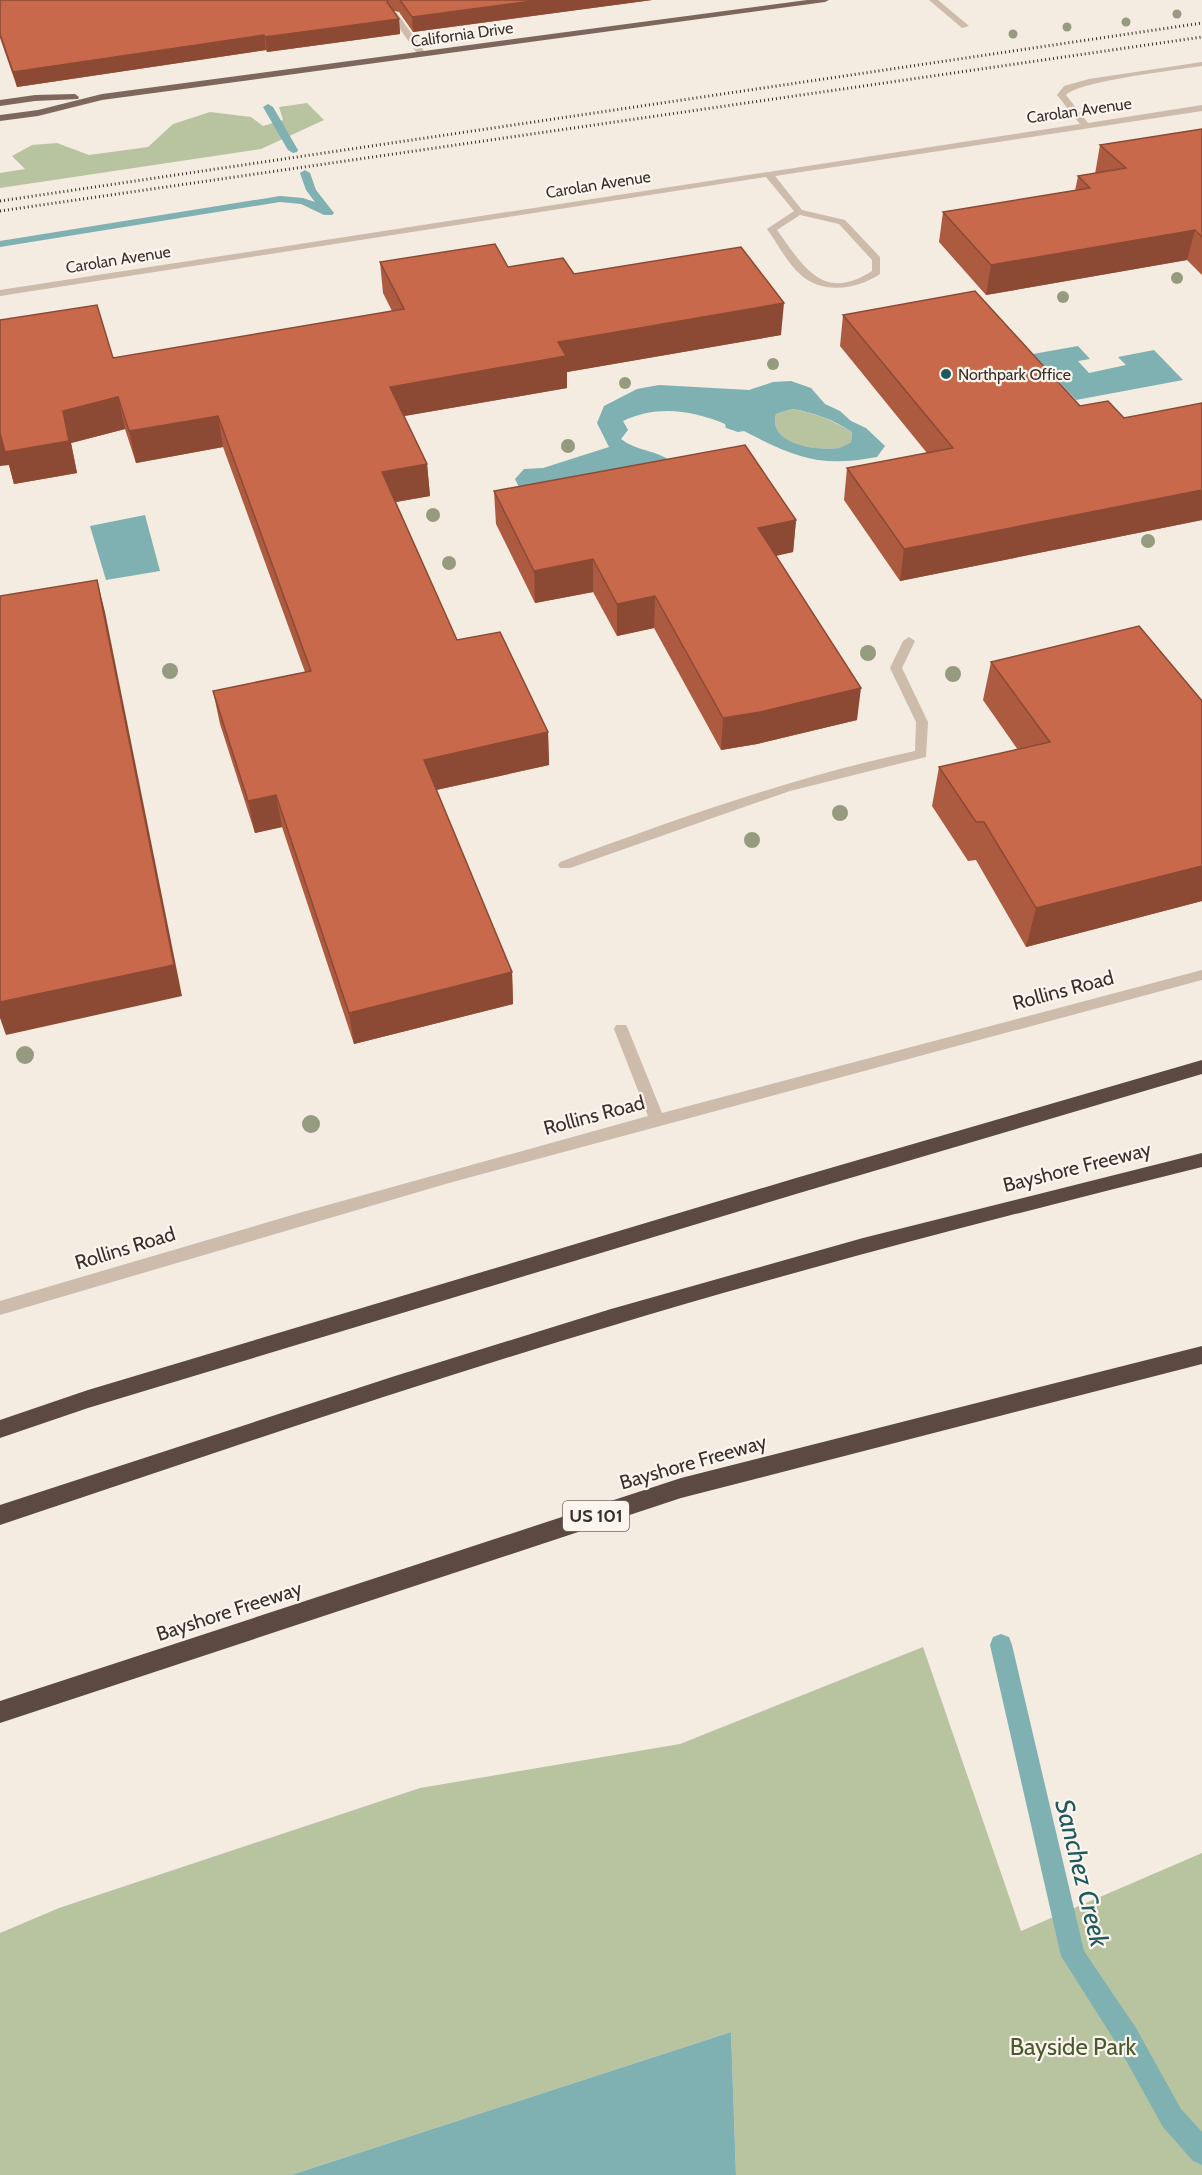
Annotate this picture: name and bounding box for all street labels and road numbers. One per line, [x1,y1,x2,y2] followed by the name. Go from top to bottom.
[410,18,514,51] street label: California Drive
[1025,94,1133,127] street label: Carolan Avenue
[544,167,652,202] street label: Carolan Avenue
[64,242,172,277] street label: Carolan Avenue
[1010,965,1116,1015] street label: Rollins Road
[541,1090,647,1140] street label: Rollins Road
[1000,1137,1154,1197] street label: Bayshore Freeway
[72,1221,178,1275] street label: Rollins Road
[617,1430,769,1494] street label: Bayshore Freeway
[563,1501,629,1531] road number: US 101
[153,1576,305,1646] street label: Bayshore Freeway

